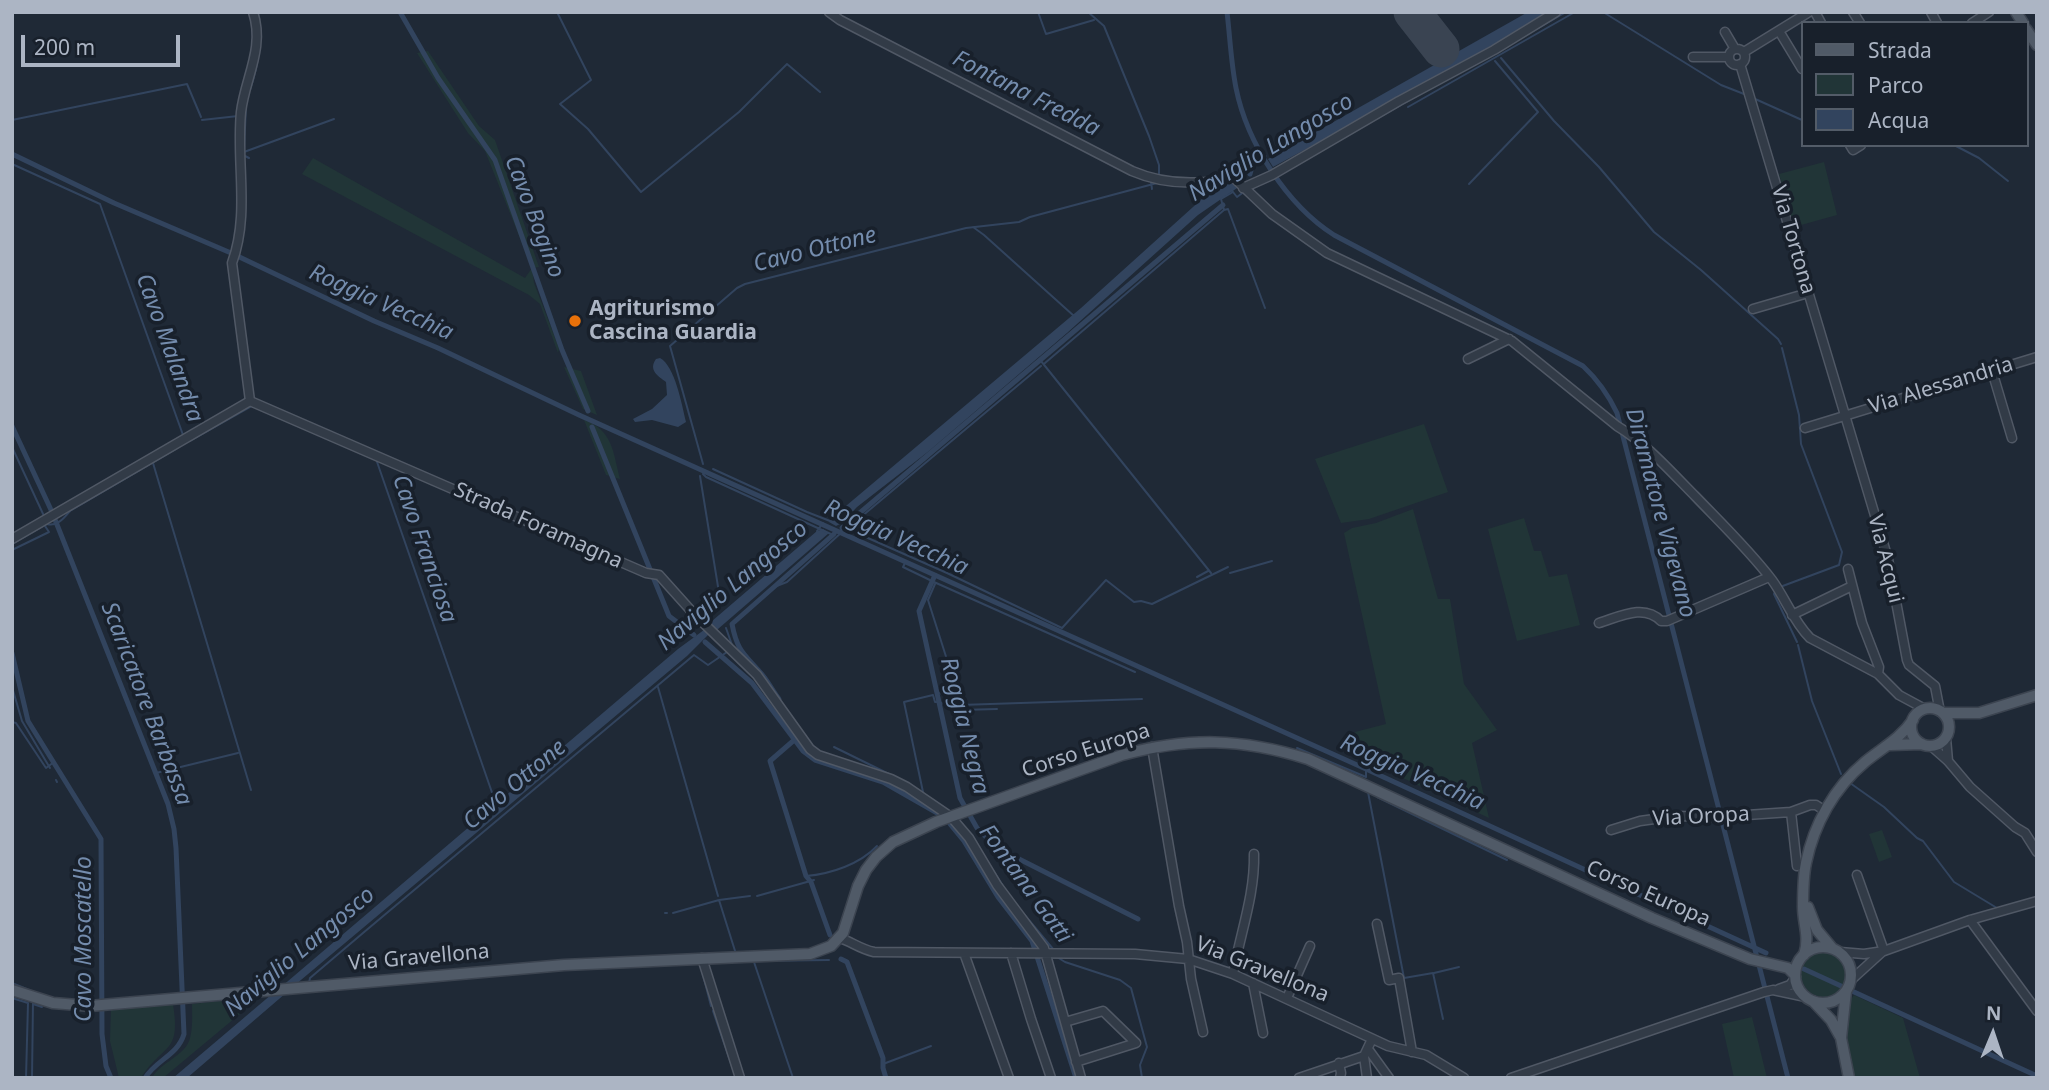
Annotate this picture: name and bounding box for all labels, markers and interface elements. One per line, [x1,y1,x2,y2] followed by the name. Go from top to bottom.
[24,21,184,65] scale bar
[1800,21,2028,147] legend
[34,33,95,61] text: 200 m
[1868,36,1932,64] text: Strada
[948,45,1104,143] water label: Fontana Fredda
[1868,71,1924,99] text: Parco
[1184,88,1358,208] water label: Naviglio Langosco
[1868,106,1929,134] text: Acqua
[498,152,570,282] water label: Cavo Bogino
[1765,183,1821,297] street label: Via Tortona
[751,221,879,279] water label: Cavo Ottone
[305,259,457,347] water label: Roggia Vecchia
[129,270,209,426] water label: Cavo Malandra
[589,296,757,346] place label: Agriturismo Cascina Guardia
[567,313,583,329] marker: Agriturismo Cascina Guardia
[1866,352,2016,420] street label: Via Alessandria
[1619,405,1701,621] water label: Diramatore Vigevano
[386,471,462,627] water label: Cavo Franciosa
[450,477,626,575] street label: Strada Foramagna
[820,494,972,582] water label: Roggia Vecchia
[1862,512,1908,606] street label: Via Acqui
[652,515,814,657] water label: Naviglio Langosco
[94,598,198,810] water label: Scaricatore Barbassa
[934,654,994,798] water label: Roggia Negra
[1019,718,1153,784] street label: Corso Europa
[1336,729,1488,817] water label: Roggia Vecchia
[458,734,572,836] water label: Cavo Ottone
[1652,802,1750,832] street label: Via Oropa
[973,819,1077,949] water label: Fontana Gatti
[1582,855,1714,933] street label: Corso Europa
[70,856,98,1022] water label: Cavo Moscatello
[219,881,381,1023] water label: Naviglio Langosco
[1192,932,1332,1008] street label: Via Gravellona
[347,939,491,977] street label: Via Gravellona
[1958,999,2028,1069] north arrow
[1986,1000,2002,1026] text: N

